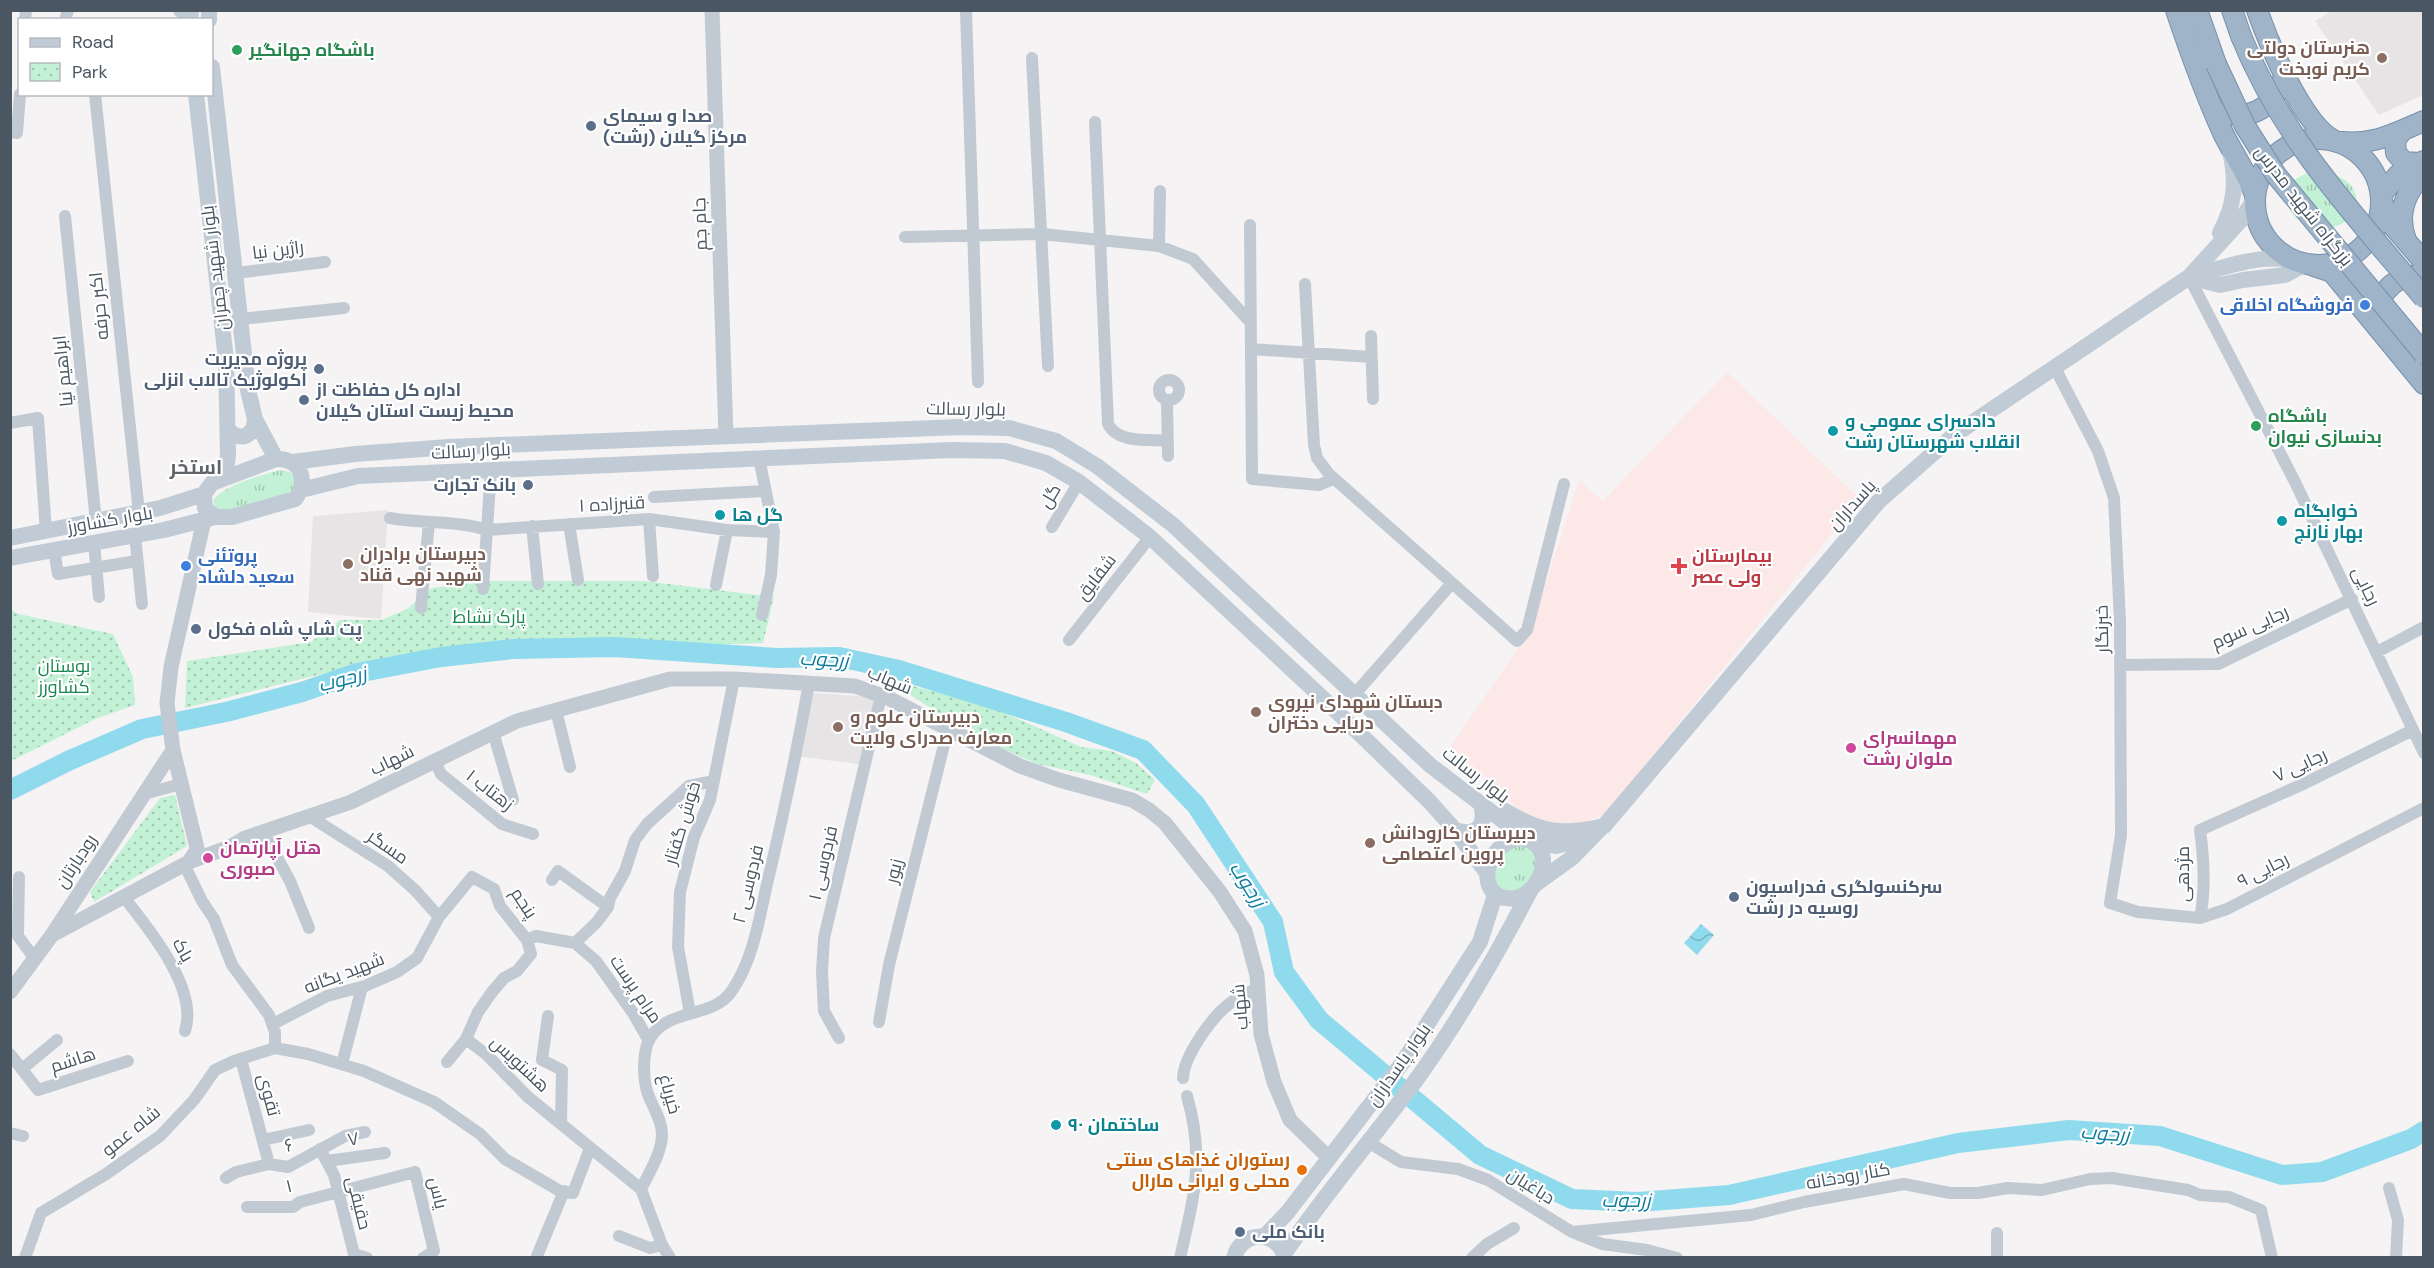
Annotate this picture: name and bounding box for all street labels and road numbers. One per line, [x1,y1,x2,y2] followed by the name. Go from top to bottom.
[2249,141,2359,271] street label: بزرگراه شهید مدرس
[687,197,713,251] street label: جام جم
[195,204,235,332] street label: بلوار شهید چمران
[251,235,305,265] street label: راژین نیا
[83,271,115,341] street label: اکبر حرفه
[47,334,79,408] street label: ابراهیم نیا
[926,396,1006,422] street label: بلوار رسالت
[431,437,511,465] street label: بلوار رسالت
[1823,474,1881,536] street label: پاسداران
[1033,479,1067,513] street label: گل
[578,490,646,518] street label: قنبرزاده ۱
[64,501,155,539] street label: بلوار کشاورز
[1070,549,1122,605] street label: شقایق
[2346,562,2386,610] street label: رجایی
[2208,599,2292,655] street label: رجایی سوم
[2090,605,2114,654] street label: خبرنگار
[864,660,916,700] street label: شهاب
[366,739,418,781] street label: شهاب
[1437,741,1515,809] street label: بلوار رسالت
[2269,742,2331,788] street label: رجایی ۷
[461,764,519,816] street label: زهتاب ۱
[658,778,706,869] street label: خوش گفتار
[803,823,843,903] street label: فردوسی ۱
[362,824,413,870] street label: مسگر
[50,829,102,893] street label: رودبارتان
[727,842,769,926] street label: فردوسی ۲
[2171,846,2195,902] street label: مژدهی
[2233,847,2293,893] street label: رجایی ۹
[879,856,909,887] street label: زیور
[505,883,543,923] street label: پنجم
[167,934,199,967] street label: پاک
[300,947,388,999] street label: شهید یگانه
[604,950,668,1028] street label: مرام پرست
[1226,983,1254,1031] street label: شهاب
[1362,1019,1436,1111] street label: بلوار پاسداران
[485,1030,555,1098] street label: هشتویس
[47,1041,99,1079] street label: هاشم
[252,1071,286,1119] street label: تقوی
[653,1071,687,1117] street label: خیرباغ
[97,1100,165,1162] street label: شاه عمو
[346,1126,360,1152] street label: ۷
[281,1132,297,1158] street label: ۶
[1804,1157,1892,1195] street label: کنار رودخانه
[1503,1162,1559,1210] street label: دباغیان
[283,1174,295,1198] street label: ۱
[341,1174,377,1232] street label: حقیقی
[423,1175,453,1211] street label: یاس

